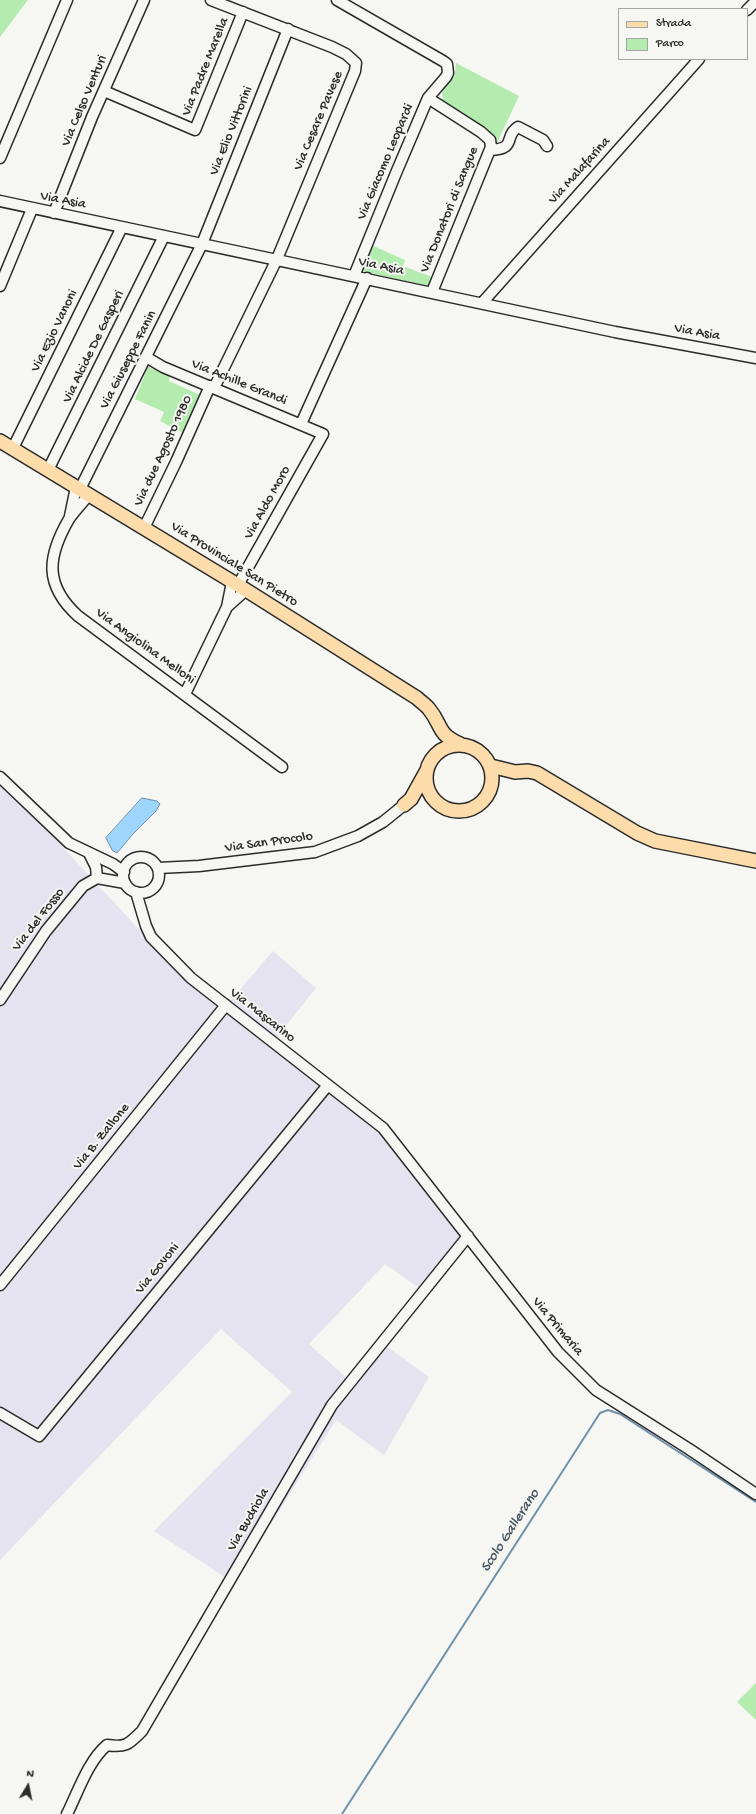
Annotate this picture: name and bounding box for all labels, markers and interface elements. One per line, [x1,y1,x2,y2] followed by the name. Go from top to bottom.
[618,8,748,60] legend
[179,15,233,119] street label: Via Padre Marella
[656,17,691,31] text: Strada
[656,37,684,51] text: Parco
[58,53,112,149] street label: Via Celso Venturi
[290,69,348,173] street label: Via Cesare Pavese
[207,84,257,178] street label: Via Elio Vittorini
[354,101,418,223] street label: Via Giacomo Leopardi
[545,134,615,208] street label: Via Malafarina
[417,145,483,275] street label: Via Donatori di Sangue
[39,188,87,214] street label: Via Asia
[357,254,405,280] street label: Via Asia
[28,287,82,375] street label: Via Ezio Vanoni
[59,288,129,406] street label: Via Alcide De Gasperi
[97,308,161,412] street label: Via Giuseppe Fanin
[673,321,721,345] street label: Via Asia
[189,356,289,410] street label: Via Achille Grandi
[131,393,197,509] street label: Via due Agosto 1980
[241,463,295,543] street label: Via Aldo Moro
[167,519,301,611] street label: Via Provinciale San Pietro
[92,605,198,689] street label: Via Angiolina Melloni
[224,829,314,857] street label: Via San Procolo
[9,885,69,955] street label: Via del Fosso
[226,985,298,1047] street label: Via Mascarino
[70,1100,134,1174] street label: Via B. Zallone
[132,1240,184,1298] street label: Via Govoni
[528,1294,586,1360] street label: Via Primaria
[224,1486,274,1554] street label: Via Budriola
[478,1486,544,1576] water label: Scolo Gallerano
[8,1766,48,1806] north arrow
[26,1768,35,1781] text: N

